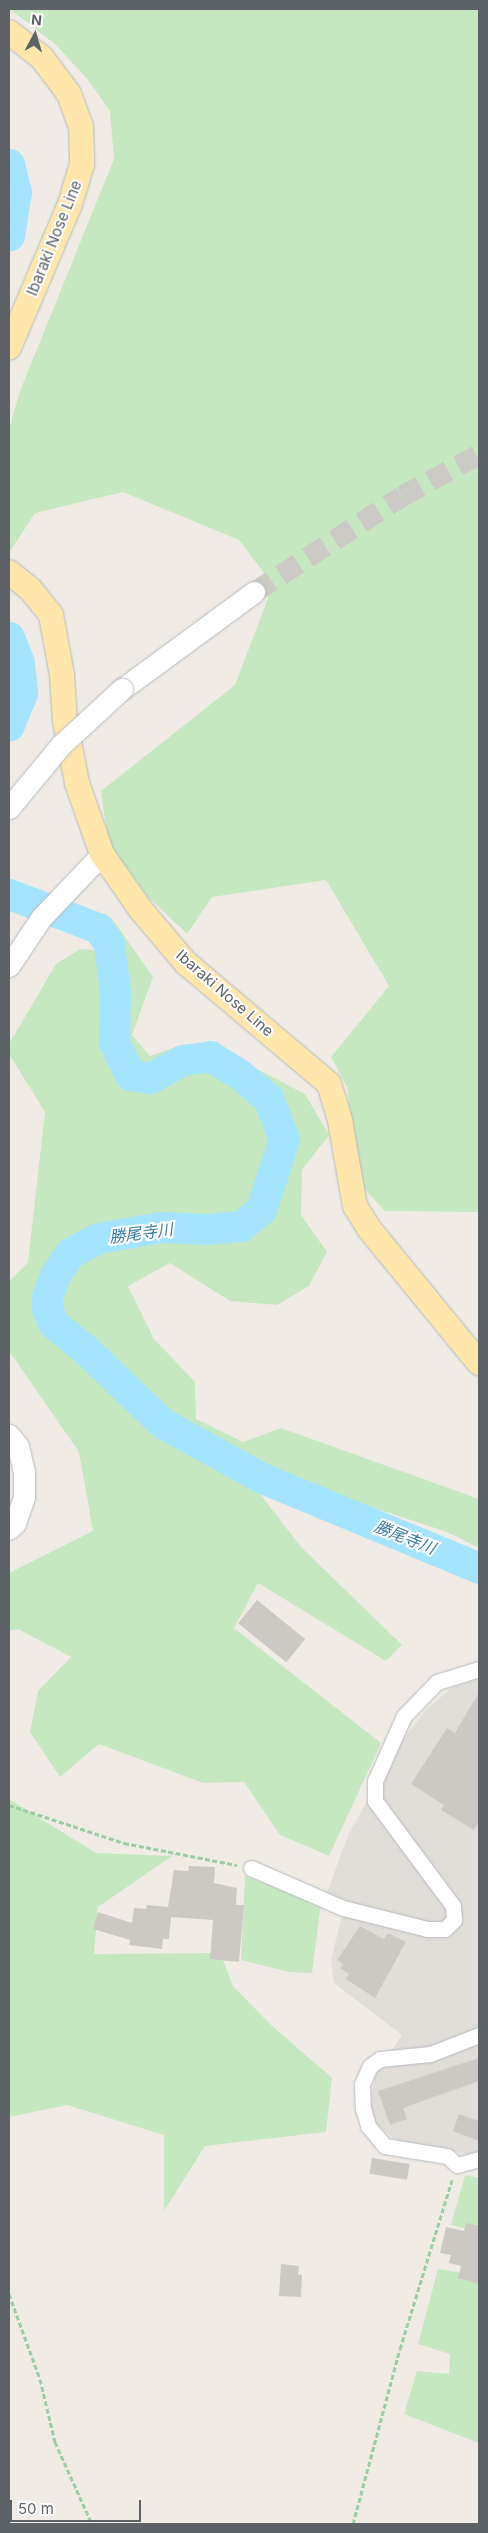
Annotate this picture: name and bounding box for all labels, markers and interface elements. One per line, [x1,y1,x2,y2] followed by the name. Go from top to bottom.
[10,10,60,60] north arrow
[30,11,43,29] text: N
[23,178,85,298] street label: Ibaraki Nose Line
[173,946,277,1040] street label: Ibaraki Nose Line
[108,1220,174,1246] water label: 勝尾寺川
[372,1516,438,1558] water label: 勝尾寺川
[12,2490,144,2522] scale bar
[18,2499,54,2518] text: 50 m

